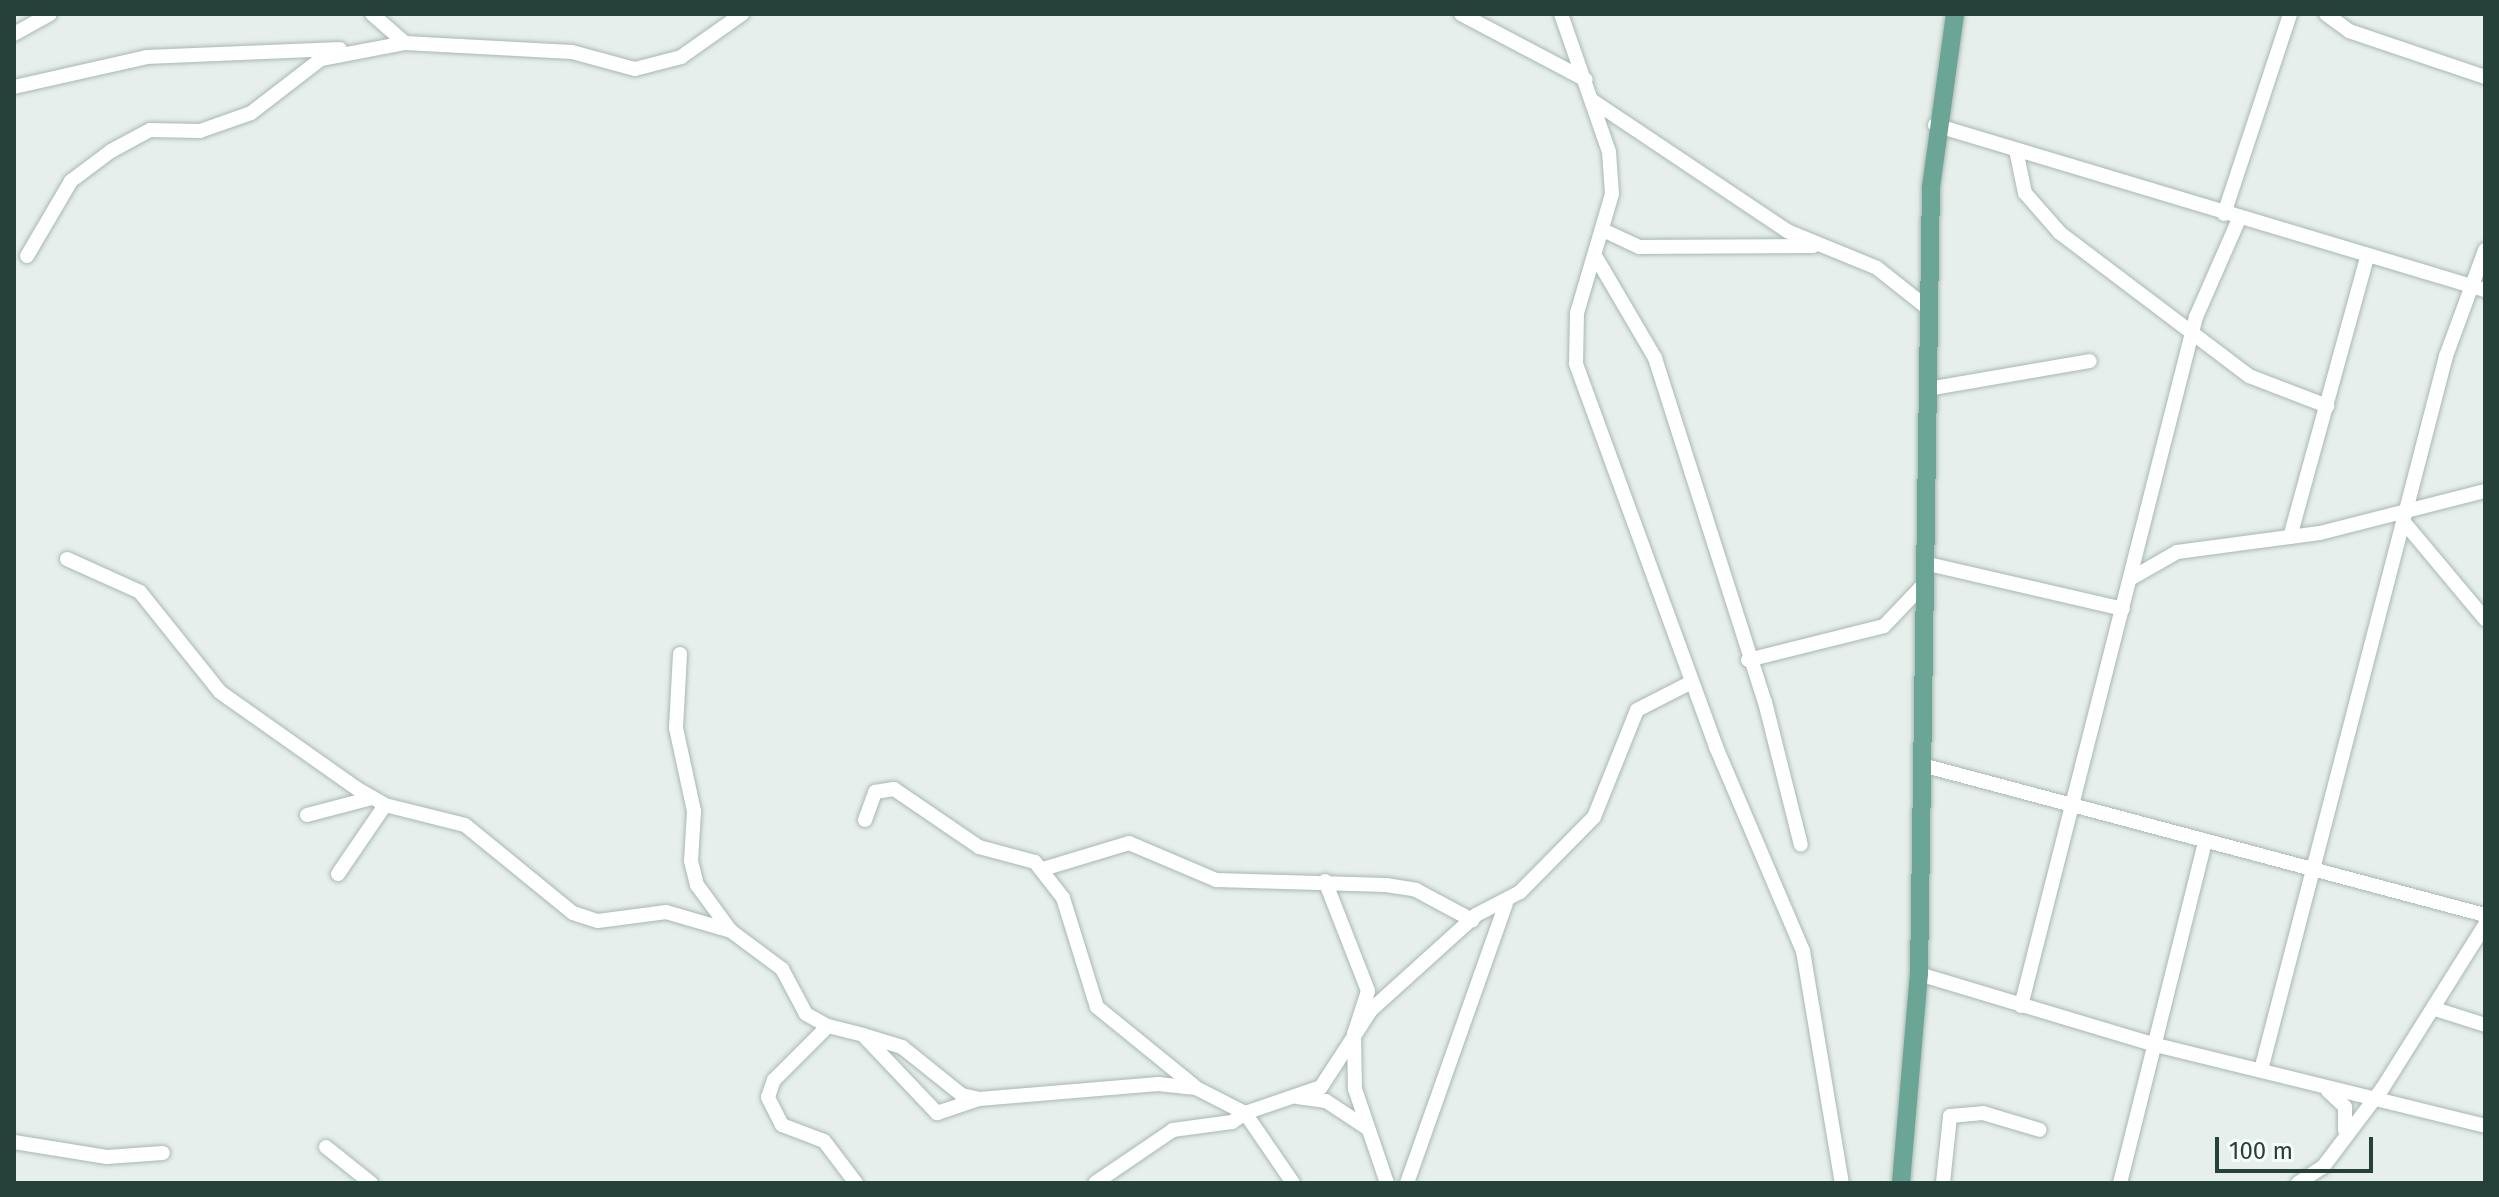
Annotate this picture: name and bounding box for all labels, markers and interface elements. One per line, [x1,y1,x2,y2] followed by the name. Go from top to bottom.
[2219,1121,2377,1171] scale bar
[2229,1137,2293,1165] text: 100 m

